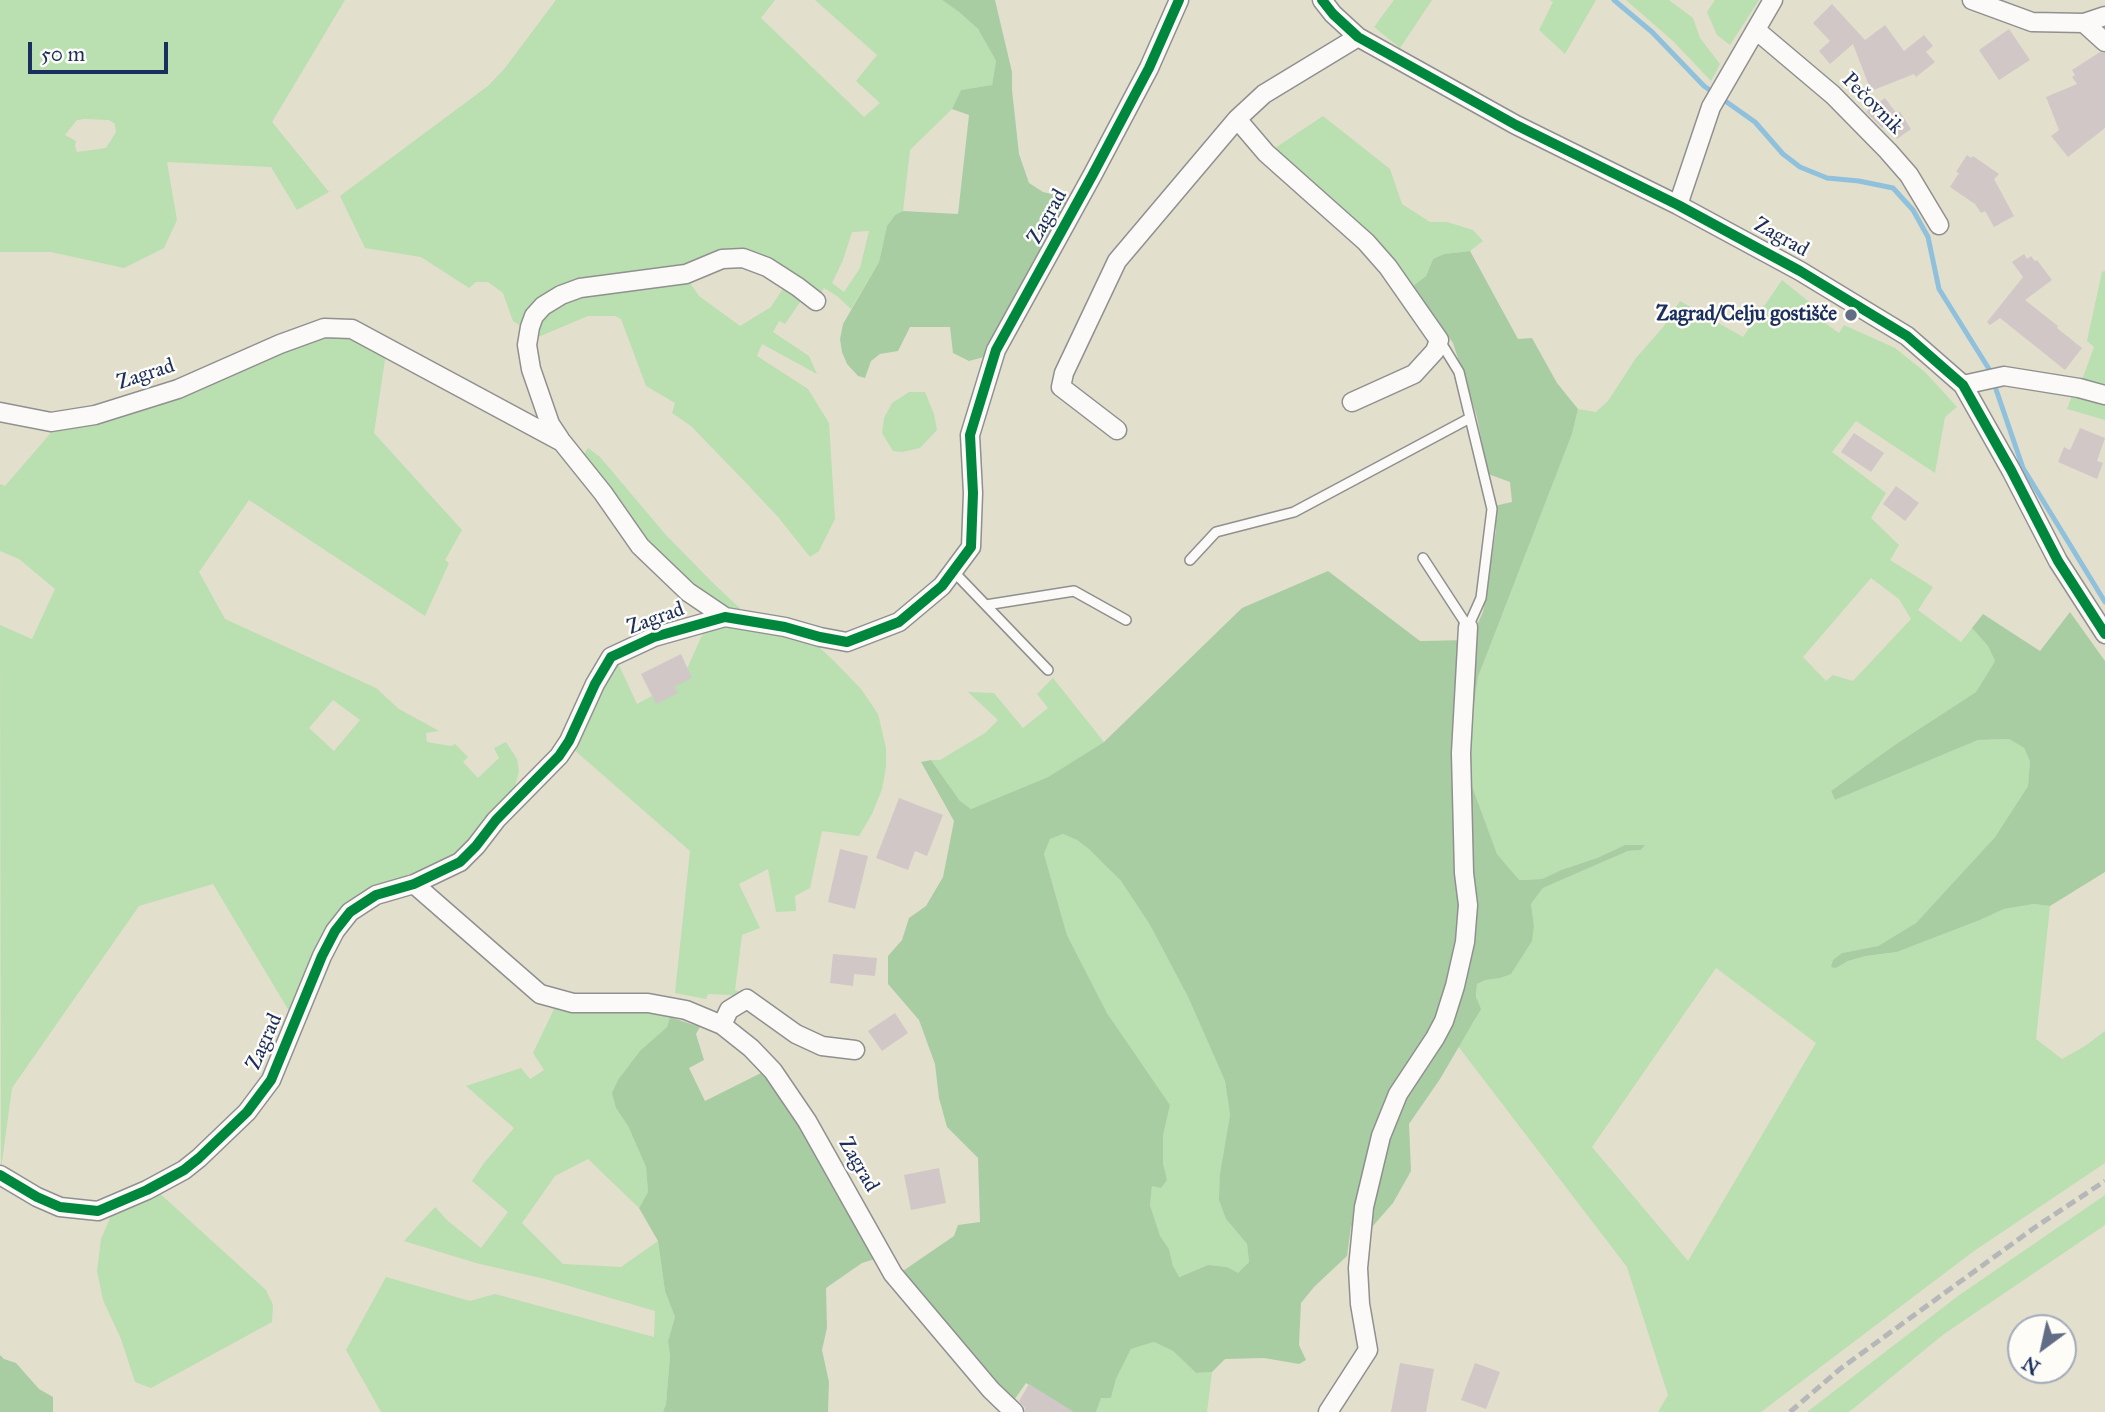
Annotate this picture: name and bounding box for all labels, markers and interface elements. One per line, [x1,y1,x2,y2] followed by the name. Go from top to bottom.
[32,28,172,72] scale bar
[41,41,85,67] text: 50 m
[1836,68,1908,140] street label: Pečovnik
[1023,185,1073,249] street label: Zagrad
[1749,213,1813,263] street label: Zagrad
[1656,302,1837,328] place label: Zagrad/Celju gostišče
[1843,307,1859,323] marker: Zagrad/Celju gostišče
[114,354,178,396] street label: Zagrad
[624,597,688,641] street label: Zagrad
[241,1010,289,1074] street label: Zagrad
[832,1133,884,1197] street label: Zagrad
[2007,1314,2077,1384] north arrow
[2018,1351,2044,1379] text: N

